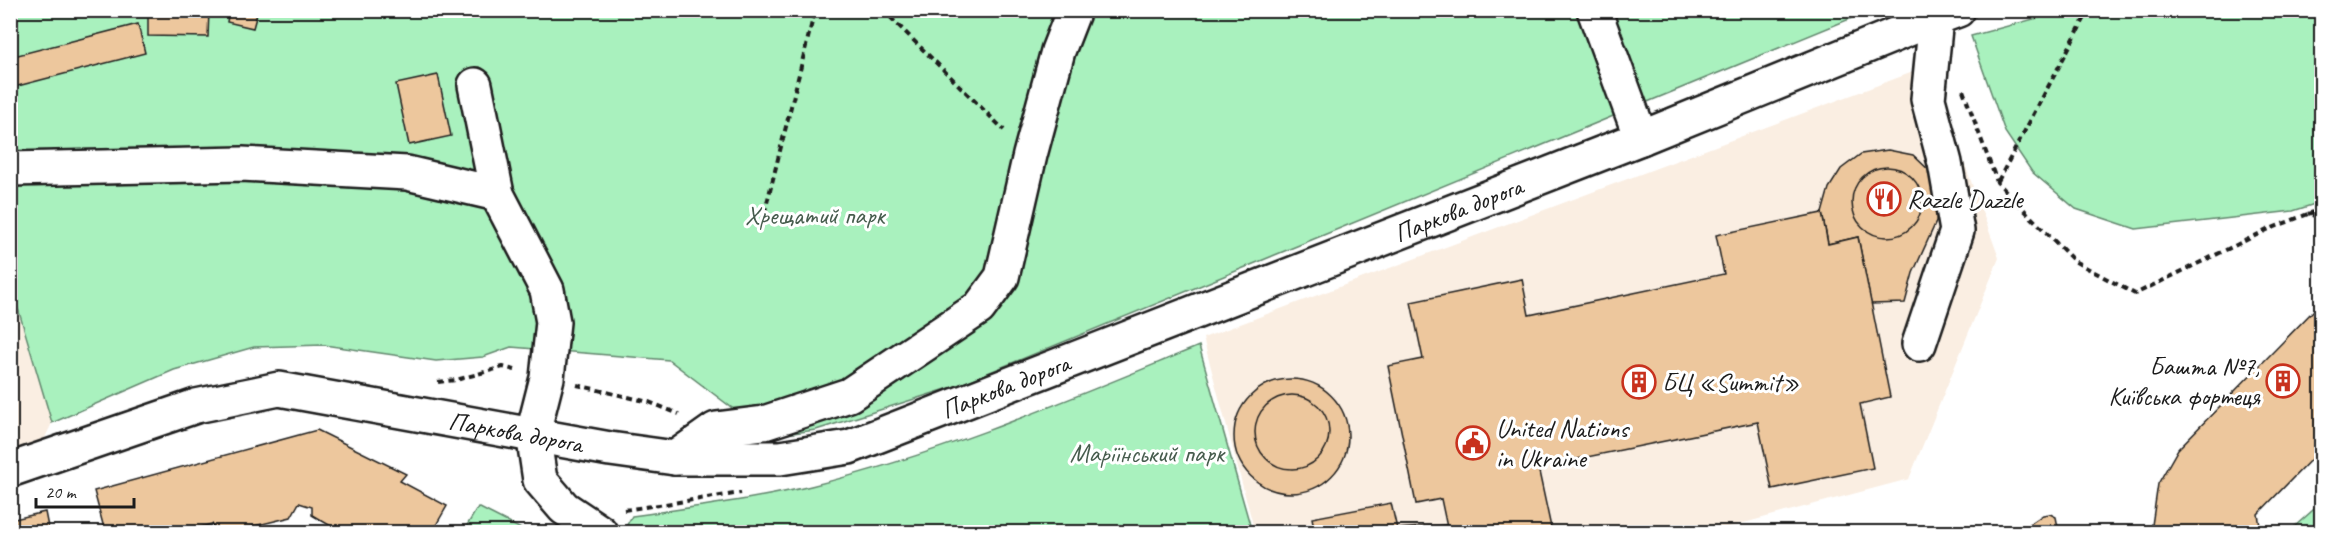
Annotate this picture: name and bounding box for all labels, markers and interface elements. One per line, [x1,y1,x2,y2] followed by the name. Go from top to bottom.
[1389,169,1529,249] street label: Паркова дорога
[1866,181,1902,217] restaurant icon: Razzle Dazzle
[1907,183,2025,216] place label: Razzle Dazzle
[745,199,886,232] park label: Хрещатий парк
[936,345,1076,426] street label: Паркова дорога
[2108,350,2262,413] place label: Башта №7, Київська фортеця
[2265,363,2301,399] building icon: Башта №7, Київська фортеця
[1621,364,1657,400] building icon: БЦ «Summit»
[1662,366,1799,399] place label: БЦ «Summit»
[446,404,588,461] street label: Паркова дорога
[1496,412,1630,475] place label: United Nations in Ukraine
[1455,425,1491,461] public building icon: United Nations in Ukraine
[1070,437,1226,470] park label: Маріїнський парк
[36,471,134,509] scale bar
[45,481,78,503] text: 20 m

